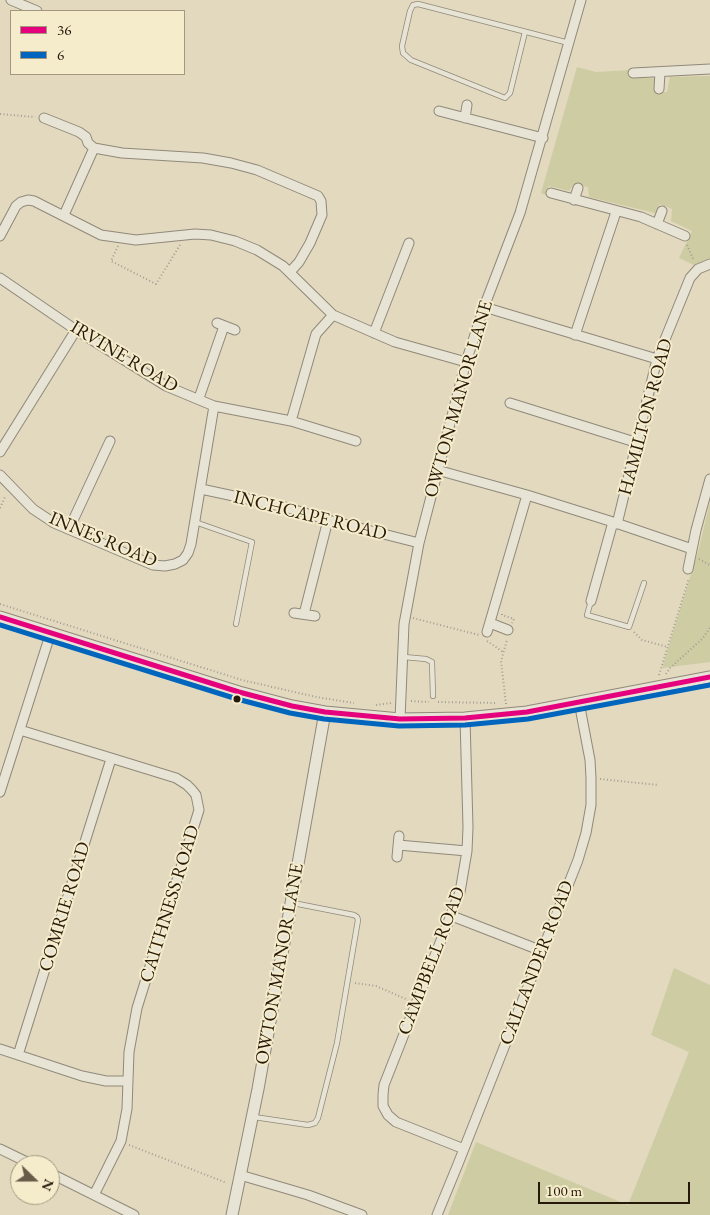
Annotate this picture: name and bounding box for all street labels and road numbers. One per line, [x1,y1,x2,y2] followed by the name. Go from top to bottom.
[420,298,498,500] street label: OWTON MANOR LANE
[66,316,182,398] street label: IRVINE ROAD
[614,336,678,498] street label: HAMILTON ROAD
[231,486,389,546] street label: INCHCAPE ROAD
[46,507,160,573] street label: INNES ROAD
[135,823,205,985] street label: CAITHNESS ROAD
[34,839,96,975] street label: COMRIE ROAD
[251,862,309,1066] street label: OWTON MANOR LANE
[495,878,579,1048] street label: CALLANDER ROAD
[393,884,471,1038] street label: CAMPBELL ROAD

